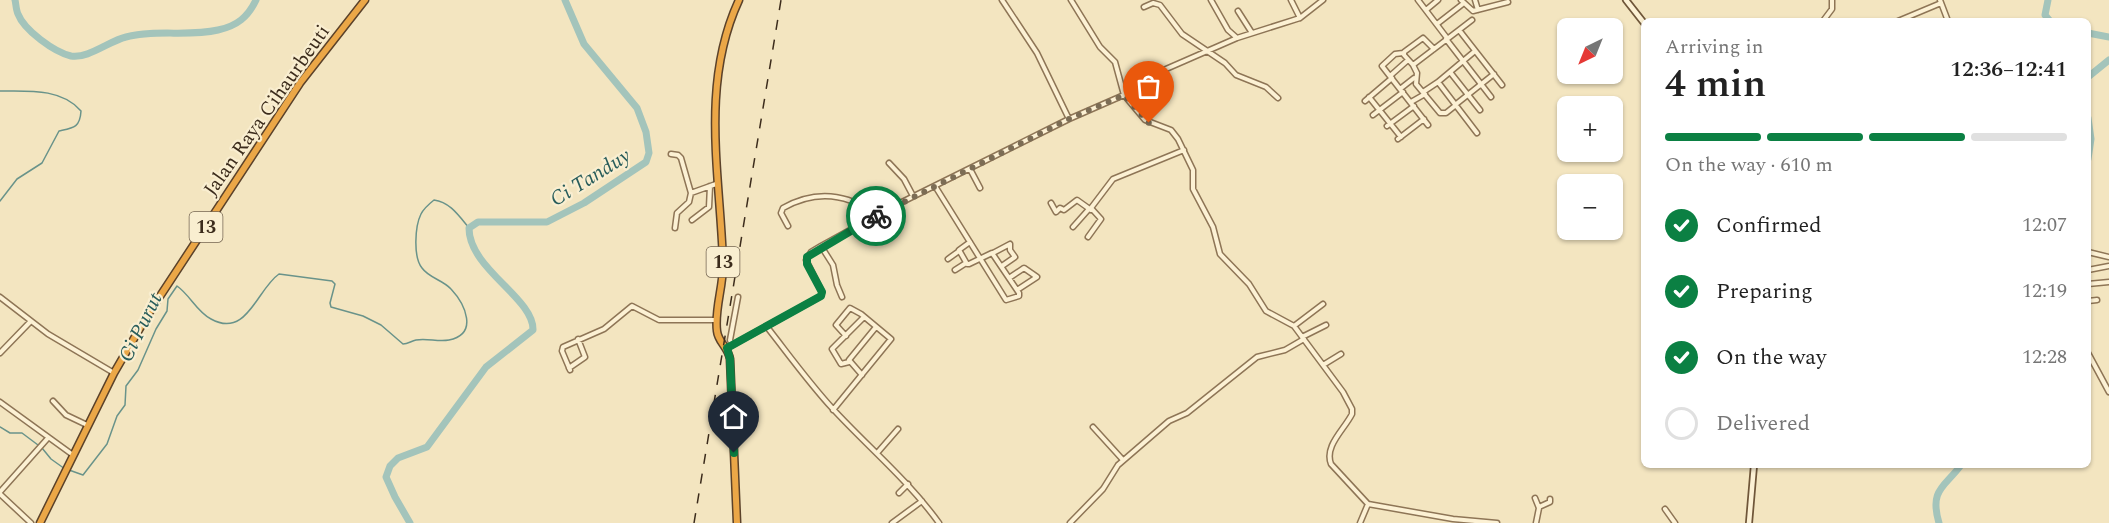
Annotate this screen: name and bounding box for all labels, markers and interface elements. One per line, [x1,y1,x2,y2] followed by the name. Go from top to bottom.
[1557,18,1623,84] north arrow
[1557,18,1623,240] map controls
[196,19,337,203] street label: Jalan Raya Cihaurbeuti
[1665,32,1763,62] text: Arriving in
[1950,53,2067,86] text: 12:36–12:41
[1665,55,1766,114] text: 4 min
[1123,61,1174,123] pin
[1132,70,1165,103] icon: bag
[1557,96,1623,162] button: +
[544,140,638,215] water label: Ci Tanduy
[1665,150,1833,180] text: On the way · 610 m
[1557,174,1623,240] button: −
[846,186,906,246] courier
[860,200,893,233] icon: bike
[1665,209,1698,242] icon: check
[1716,209,1822,242] text: Confirmed
[2022,210,2067,240] text: 12:07
[190,212,222,242] road number: 13
[706,247,740,277] road number: 13
[1665,275,1698,308] icon: check
[1716,275,1813,308] text: Preparing
[2022,276,2067,306] text: 12:19
[110,287,172,368] water label: Ci Purut
[1665,341,1698,374] icon: check
[1716,341,1827,374] text: On the way
[2022,342,2067,372] text: 12:28
[708,391,759,453] pin
[717,400,750,433] icon: home
[1716,407,1810,440] text: Delivered

